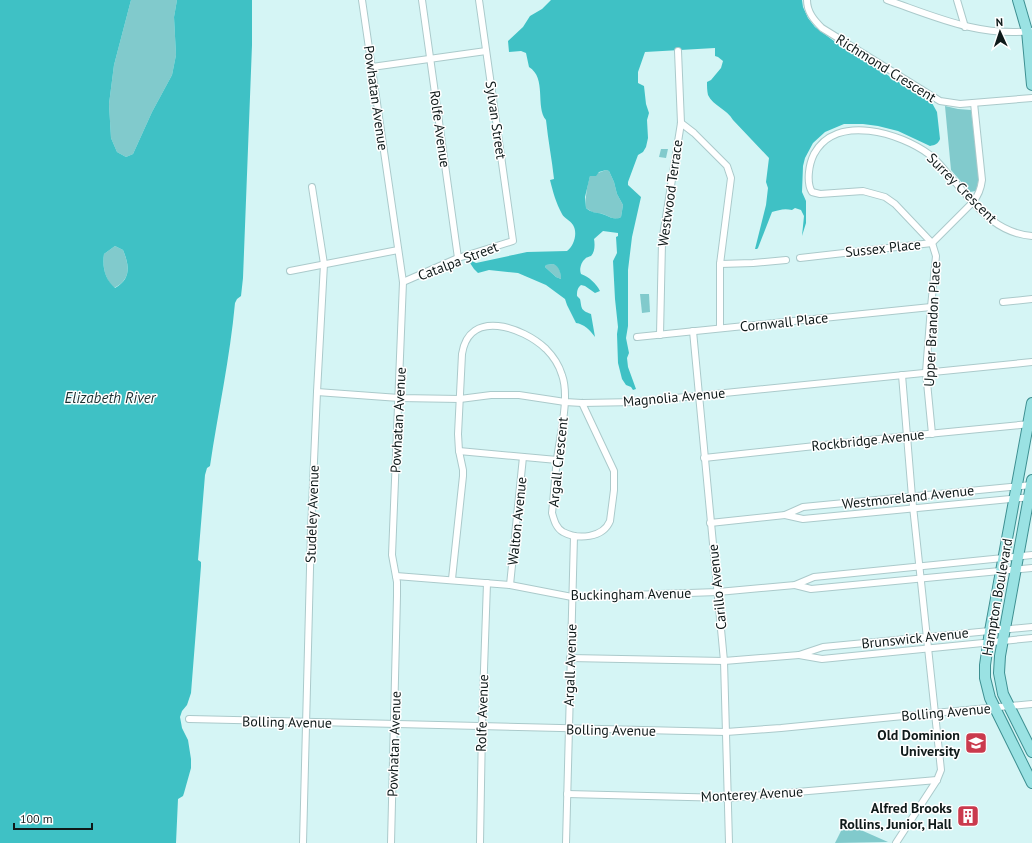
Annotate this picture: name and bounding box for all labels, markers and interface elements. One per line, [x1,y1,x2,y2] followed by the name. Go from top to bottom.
[980,12,1020,52] north arrow
[995,15,1003,29] text: N
[833,30,940,106] street label: Richmond Crescent
[360,44,392,152] street label: Powhatan Avenue
[482,80,510,161] street label: Sylvan Street
[426,89,454,169] street label: Rolfe Avenue
[654,139,686,247] street label: Westwood Terrace
[923,149,1001,227] street label: Surrey Crescent
[844,235,922,261] street label: Sussex Place
[415,237,501,285] street label: Catalpa Street
[920,261,944,387] street label: Upper Brandon Place
[739,308,829,336] street label: Cornwall Place
[386,367,410,473] street label: Powhatan Avenue
[622,384,726,410] street label: Magnolia Avenue
[65,388,157,407] water label: Elizabeth River
[544,416,572,508] street label: Argall Crescent
[811,425,925,455] street label: Rockbridge Avenue
[301,465,323,563] street label: Studeley Avenue
[503,476,531,566] street label: Walton Avenue
[841,481,975,513] street label: Westmoreland Avenue
[978,537,1016,657] street label: Hampton Boulevard
[704,543,730,631] street label: Carillo Avenue
[571,584,691,604] street label: Buckingham Avenue
[560,623,580,707] street label: Argall Avenue
[861,623,969,653] street label: Brunswick Avenue
[472,674,492,752] street label: Rolfe Avenue
[383,691,405,797] street label: Powhatan Avenue
[900,699,992,725] street label: Bolling Avenue
[242,712,332,732] street label: Bolling Avenue
[566,720,656,740] street label: Bolling Avenue
[877,726,960,760] place label: Old Dominion University
[963,730,989,756] school or university icon: Old Dominion University
[700,782,804,806] street label: Monterey Avenue
[839,799,953,833] place label: Alfred Brooks Rollins, Junior, Hall
[955,803,981,829] building icon: Alfred Brooks Rollins, Junior, Hall
[14,805,92,831] scale bar
[20,811,53,826] text: 100 m

